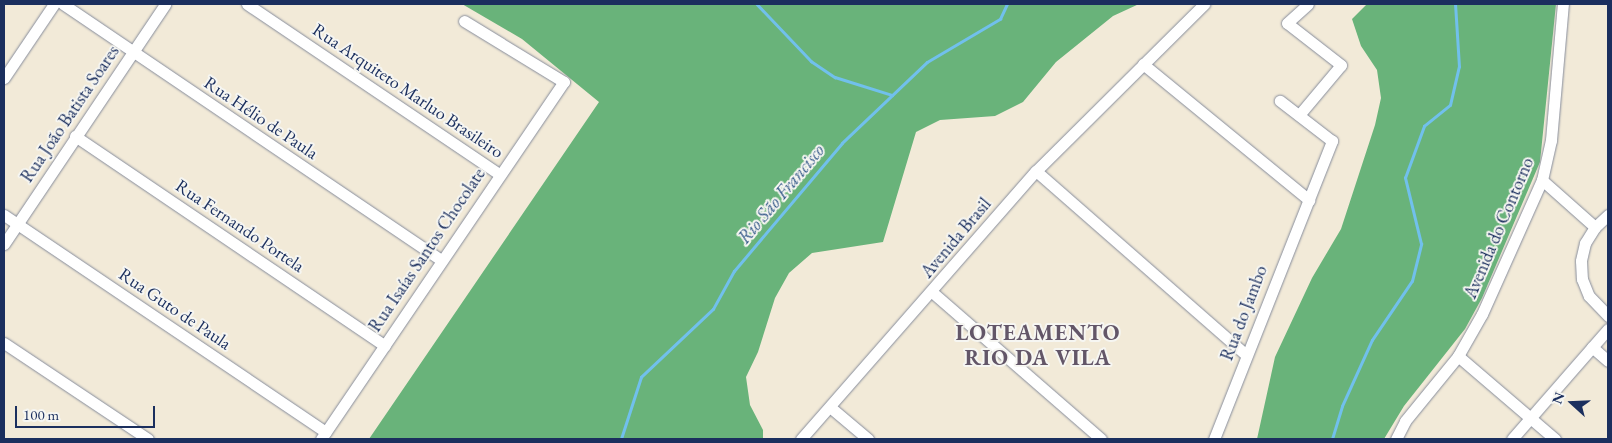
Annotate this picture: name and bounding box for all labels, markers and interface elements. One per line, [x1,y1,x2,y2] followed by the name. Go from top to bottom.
[308,19,508,163] street label: Rua Arquiteto Marluo Brasileiro
[16,41,124,187] street label: Rua João Batista Soares
[200,72,322,164] street label: Rua Hélio de Paula
[733,139,829,249] water label: Rio São Francisco
[1460,154,1538,302] street label: Avenida do Contorno
[364,164,490,336] street label: Rua Isaías Santos Chocolate
[171,175,309,277] street label: Rua Fernando Portela
[916,194,996,282] street label: Avenida Brasil
[1216,262,1272,364] street label: Rua do Jambo
[115,263,235,355] street label: Rua Guto de Paula
[954,319,1122,371] district label: LOTEAMENTO RIO DA VILA
[1547,378,1597,428] north arrow
[1548,389,1568,406] text: N
[18,396,158,428] scale bar
[23,405,59,424] text: 100 m

